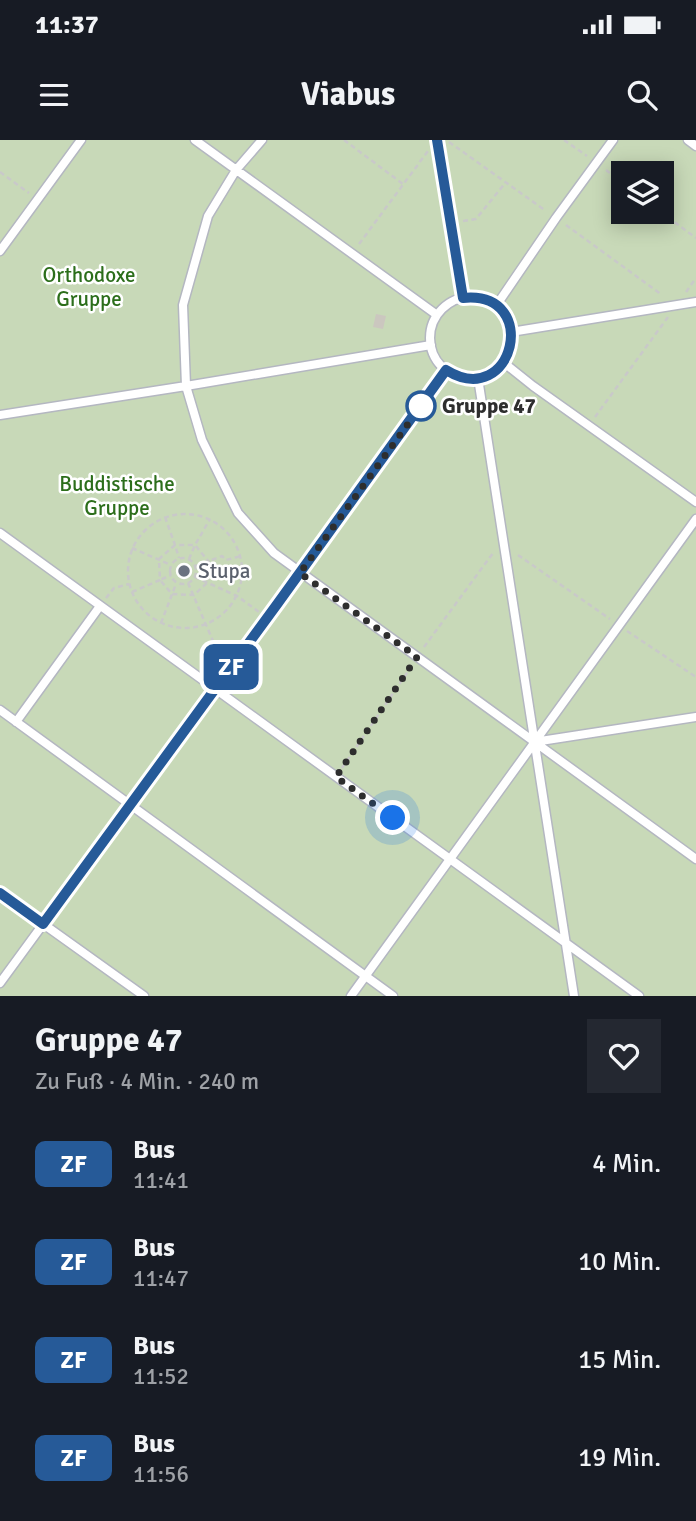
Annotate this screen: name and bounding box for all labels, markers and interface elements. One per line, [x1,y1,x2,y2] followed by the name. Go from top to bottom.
[35,9,99,41] text: 11:37
[301,75,395,114] text: Viabus
[35,76,73,114] icon: menu
[623,76,661,114] icon: search
[611,161,674,224] map controls
[611,161,674,224] button: layers
[42,262,136,312] park label: Orthodoxe Gruppe
[406,391,436,421] marker: Gruppe 47
[442,393,536,419] place label: Gruppe 47
[59,471,175,521] park label: Buddistische Gruppe
[198,558,250,584] place label: Stupa
[176,563,192,579] marker: Stupa
[200,644,262,690] line badge: ZF
[218,652,244,682] text: ZF
[375,800,410,835] your location
[587,1019,661,1093] button: heart
[35,1020,183,1061] text: Gruppe 47
[35,1067,259,1096] text: Zu Fuß · 4 Min. · 240 m
[133,1134,175,1166] text: Bus
[592,1148,661,1180] text: 4 Min.
[60,1149,87,1179] text: ZF
[133,1166,189,1195] text: 11:41
[133,1232,175,1264] text: Bus
[578,1246,661,1278] text: 10 Min.
[60,1247,87,1277] text: ZF
[133,1264,189,1293] text: 11:47
[133,1330,175,1362] text: Bus
[578,1344,661,1376] text: 15 Min.
[60,1345,87,1375] text: ZF
[133,1362,189,1391] text: 11:52
[133,1428,175,1460] text: Bus
[578,1442,661,1474] text: 19 Min.
[60,1443,87,1473] text: ZF
[133,1460,189,1489] text: 11:56

